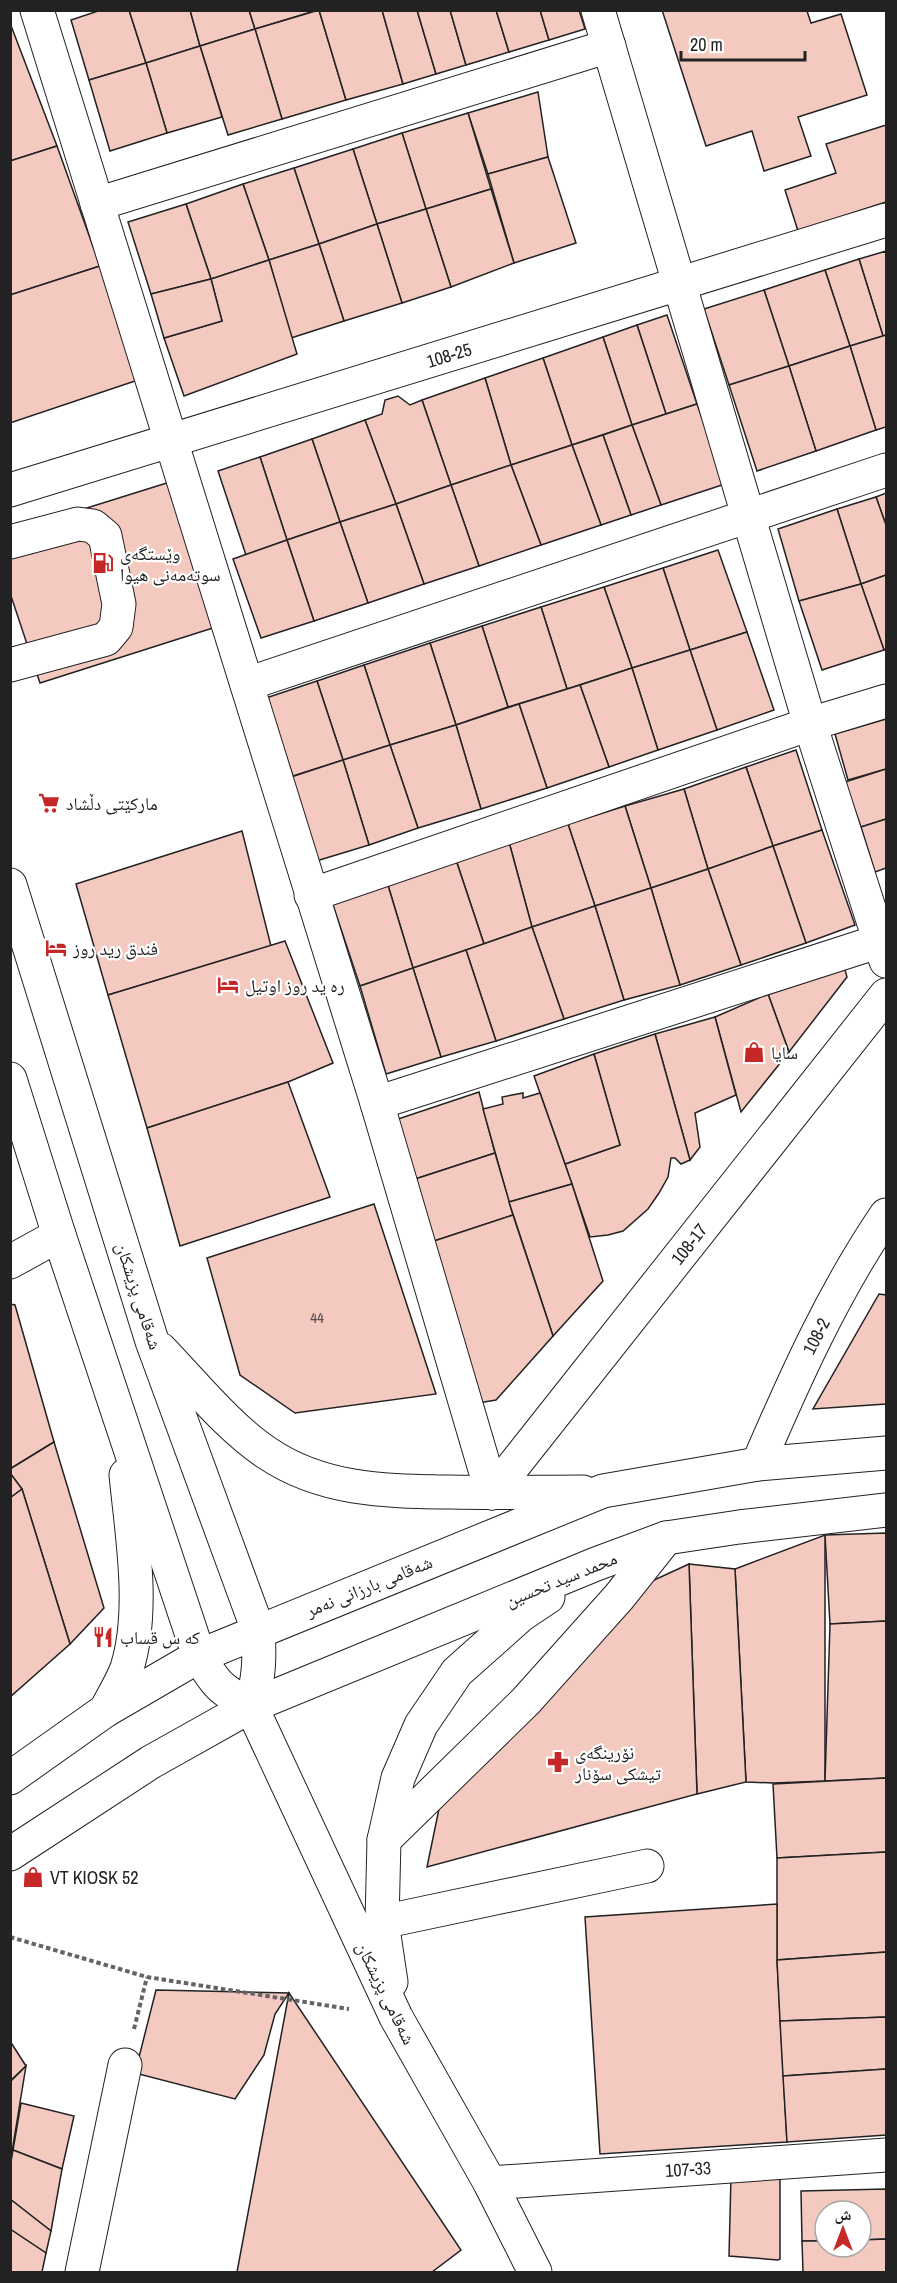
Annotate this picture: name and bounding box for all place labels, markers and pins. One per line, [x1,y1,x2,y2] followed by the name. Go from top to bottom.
[120,541,221,587] place label: وێستگەی سوتەمەنی هیوا
[91,551,115,575] fuel station icon: وێستگەی سوتەمەنی هیوا
[37,791,61,815] supermarket icon: مارکێتی دڵشاد
[66,791,158,816] place label: مارکێتی دڵشاد
[44,936,68,960] hotel icon: فندق ريد روز
[72,936,158,961] place label: فندق ريد روز
[216,973,240,997] hotel icon: ره يد روز اوتيل
[245,973,345,998] place label: ره يد روز اوتيل
[742,1040,766,1064] shop icon: سايا
[771,1040,798,1065] place label: سايا
[91,1625,115,1649] restaurant icon: كه س قساب
[120,1625,201,1650] place label: كه س قساب
[574,1740,661,1786] place label: نۆرینگەی تیشکی سۆنار
[546,1750,570,1774] pharmacy icon: نۆرینگەی تیشکی سۆنار
[21,1865,45,1889] shop icon: VT KIOSK 52
[50,1865,138,1890] place label: VT KIOSK 52

